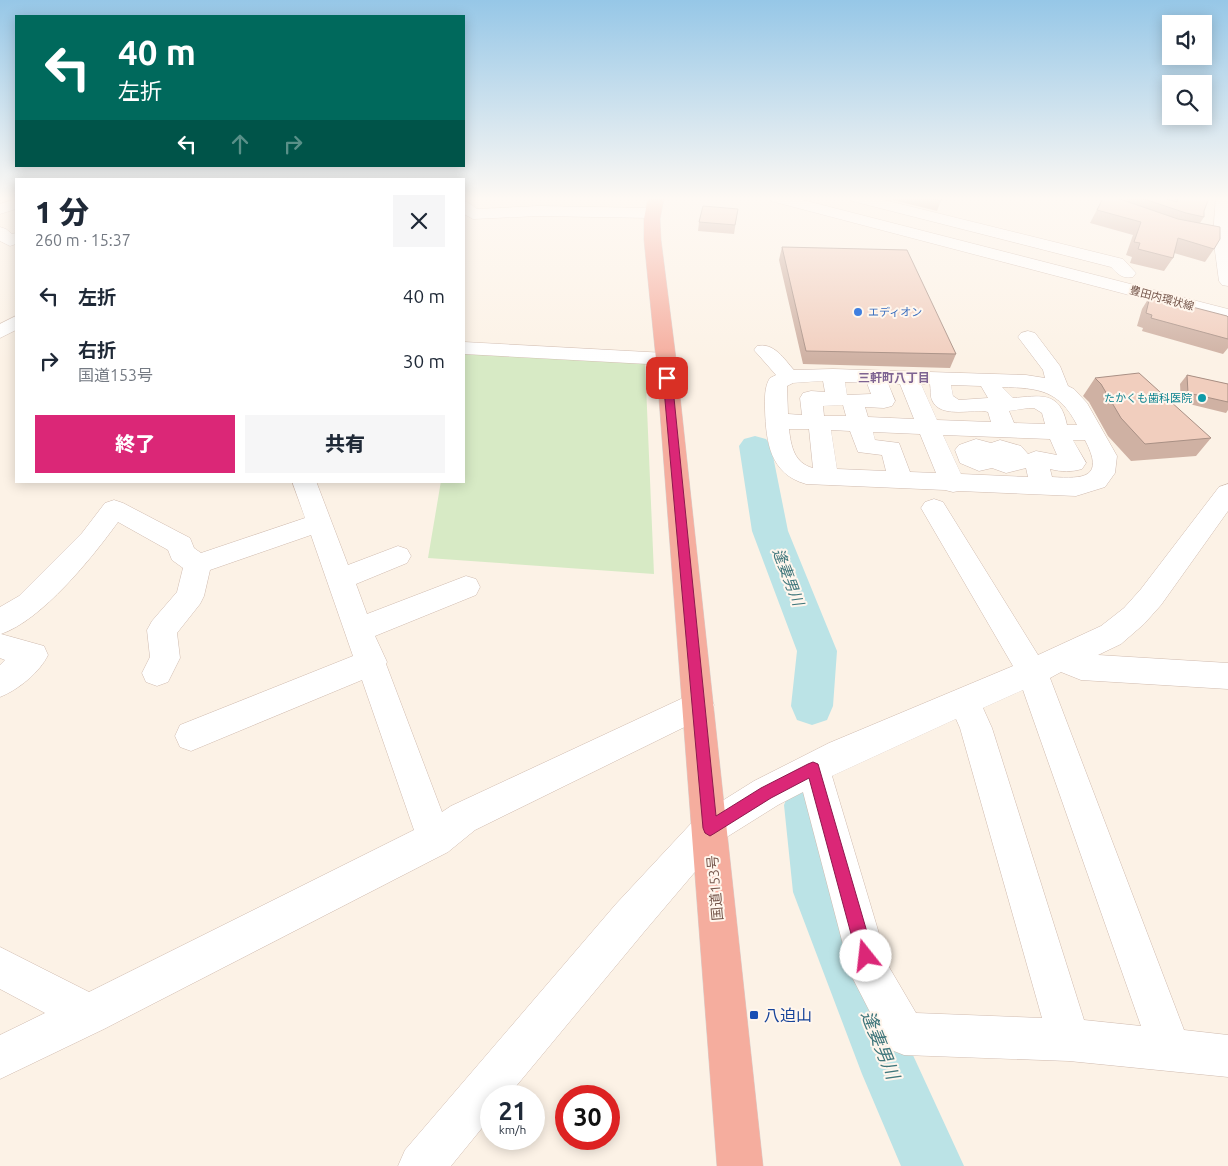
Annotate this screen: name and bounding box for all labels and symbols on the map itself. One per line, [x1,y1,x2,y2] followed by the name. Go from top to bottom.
[1129,284,1195,312] street label: 豊田内環状線
[852,306,864,318] marker: エディオン
[868,306,922,318] place label: エディオン
[646,357,688,399] pin
[858,371,930,384] district label: 三軒町八丁目
[1104,392,1192,404] place label: たかくも歯科医院
[1196,392,1208,404] marker: たかくも歯科医院
[770,546,808,610] water label: 逢妻男川
[704,855,726,921] street label: 国道153号
[839,929,891,981] position arrow
[764,1006,812,1024] place label: 八迫山
[858,1008,904,1084] water label: 逢妻男川
[748,1009,760,1021] marker: 八迫山
[555,1085,620,1150] speed limit sign: 30

